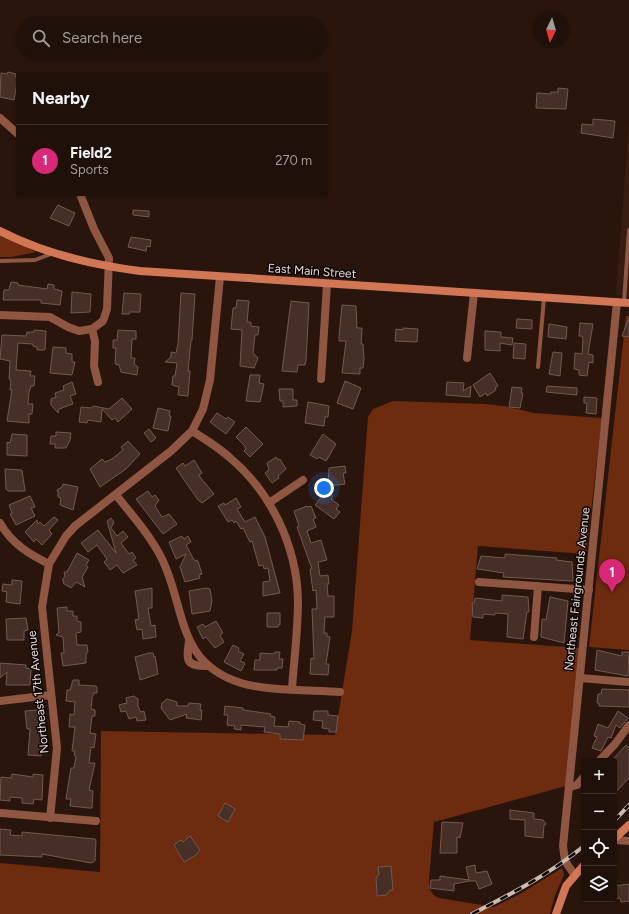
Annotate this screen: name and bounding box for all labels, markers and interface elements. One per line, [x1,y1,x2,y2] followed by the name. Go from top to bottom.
[533,12,569,48] north arrow
[16,16,328,60] search box
[30,27,52,49] icon: search
[62,29,142,47] text: Search here
[32,88,90,108] text: Nearby
[70,144,112,162] text: Field2
[42,153,48,168] text: 1
[275,153,312,168] text: 270 m
[70,162,109,177] text: Sports
[267,261,357,281] street label: East Main Street
[314,478,334,498] your location
[561,506,593,671] street label: Northeast Fairgrounds Avenue
[599,559,625,592] pin: 1
[25,629,51,754] street label: Northeast 17th Avenue
[581,758,617,902] map controls
[581,758,617,794] button: +
[581,794,617,830] button: −
[581,830,617,866] button: locate
[581,866,617,902] button: layers

